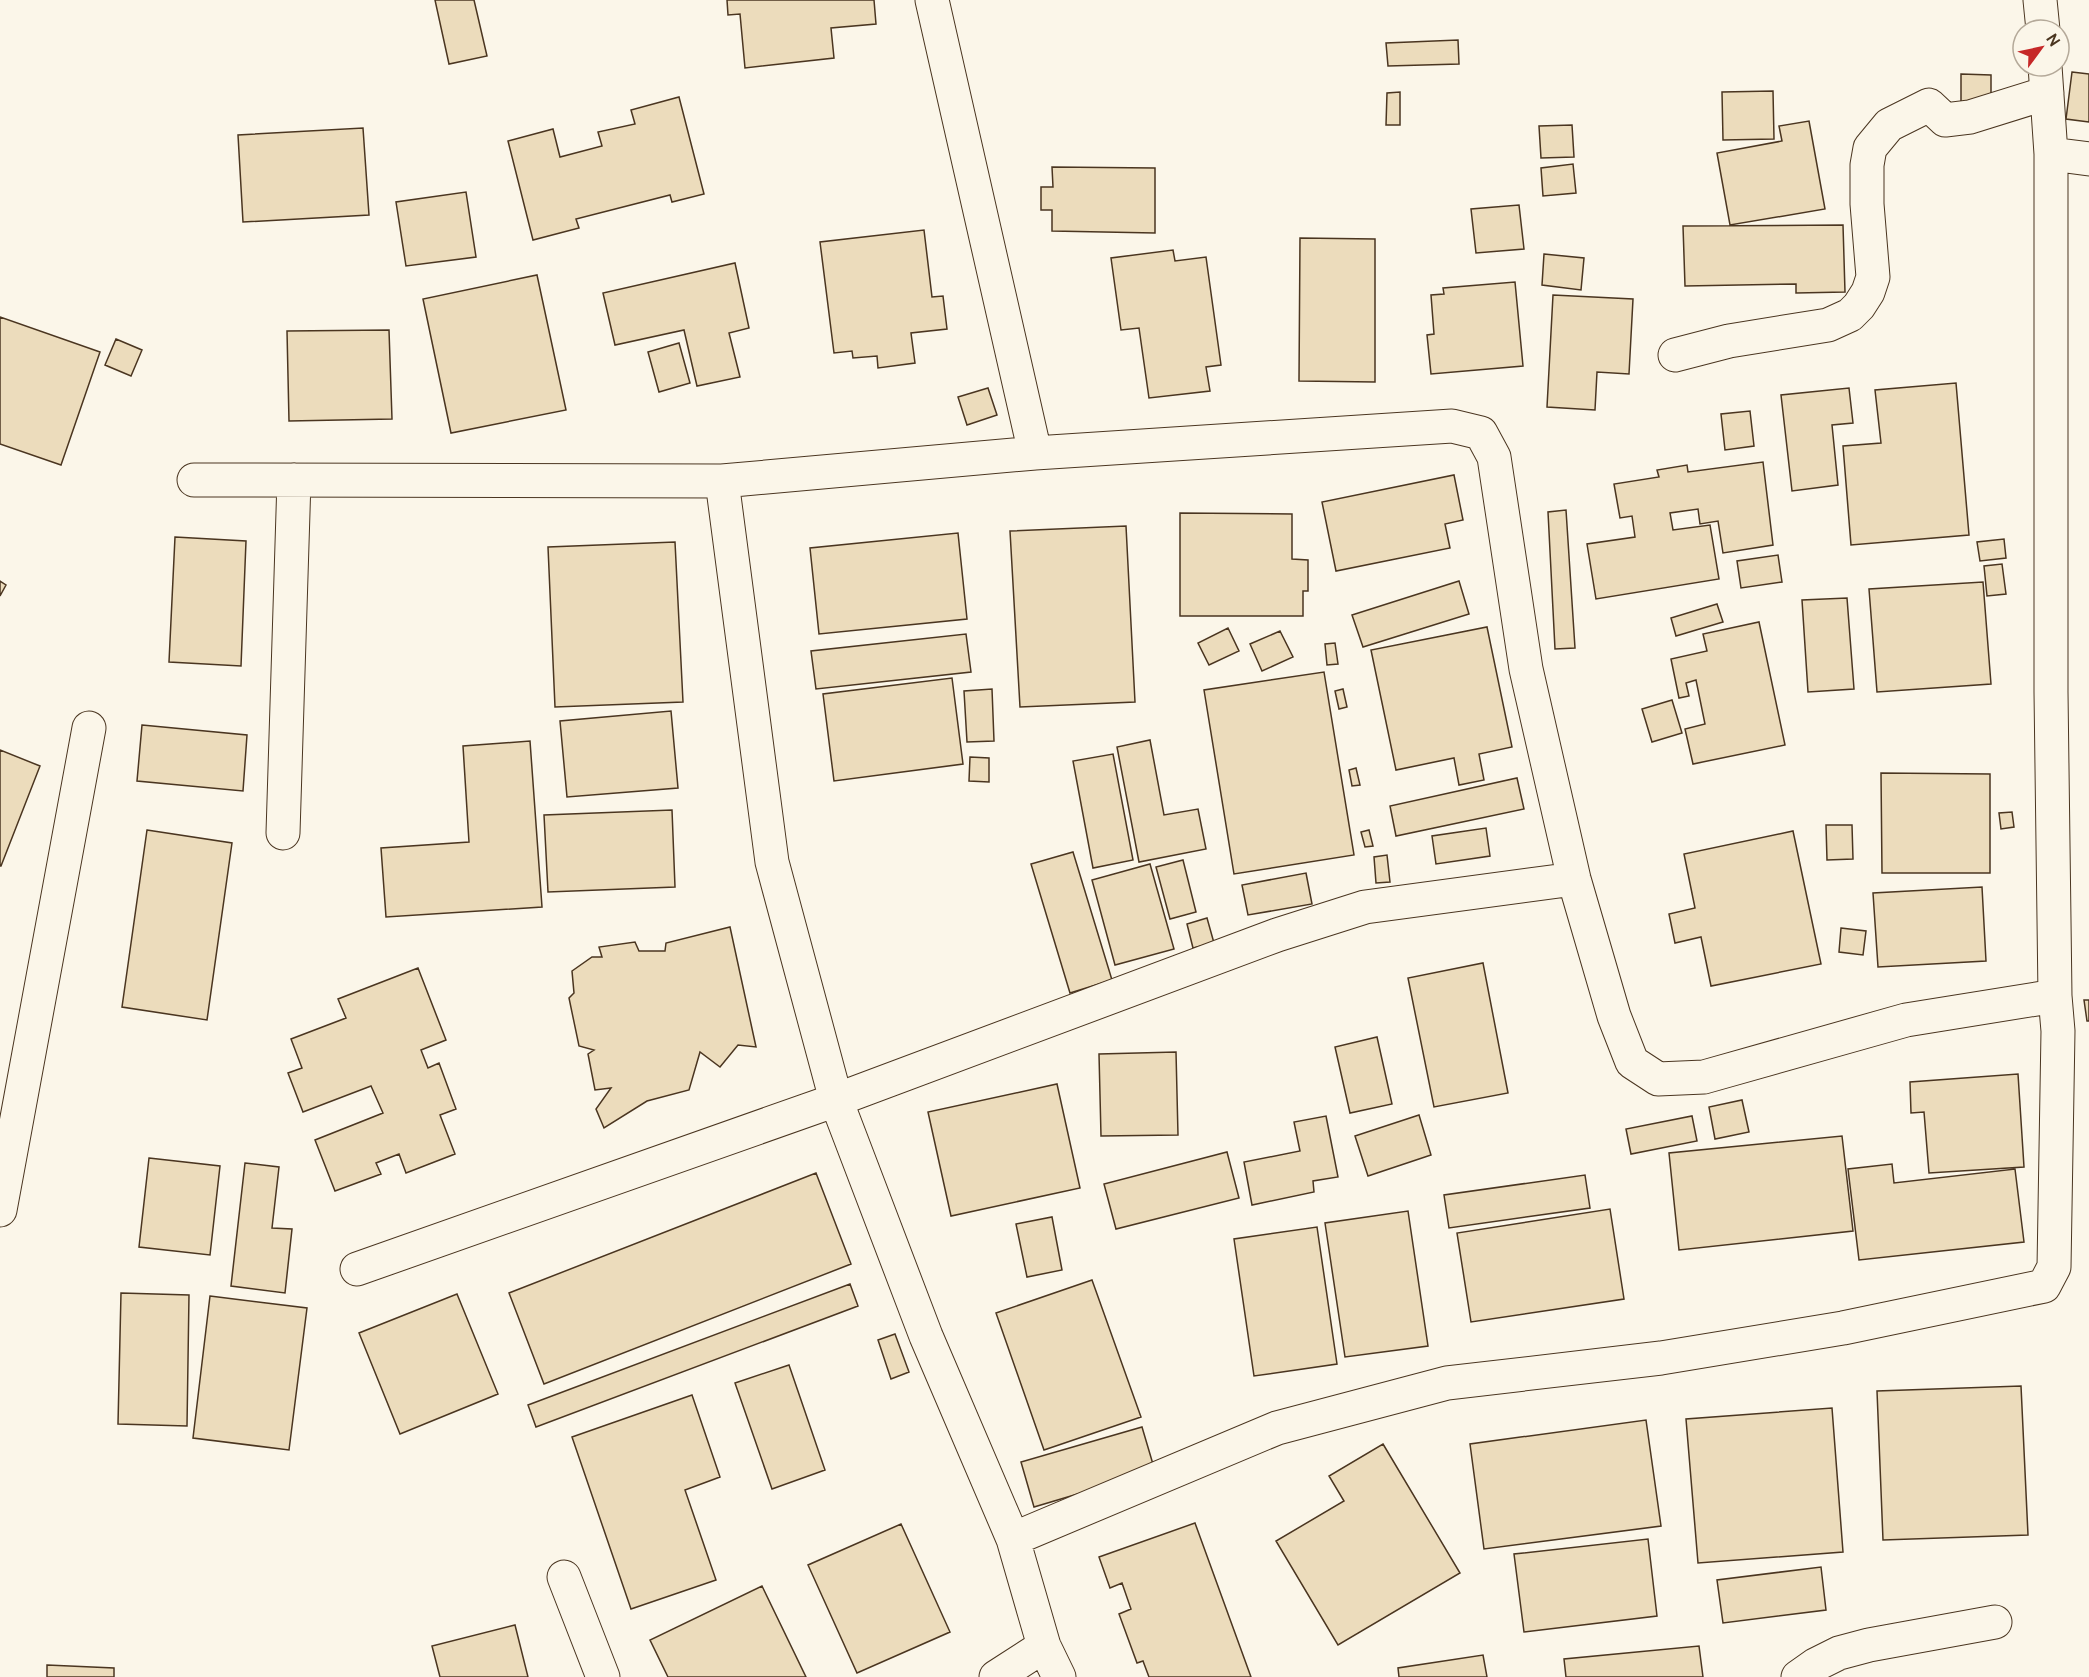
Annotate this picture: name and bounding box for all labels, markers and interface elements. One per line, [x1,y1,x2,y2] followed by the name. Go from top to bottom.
[2011,18,2071,78] north arrow
[2042,30,2064,50] text: N

